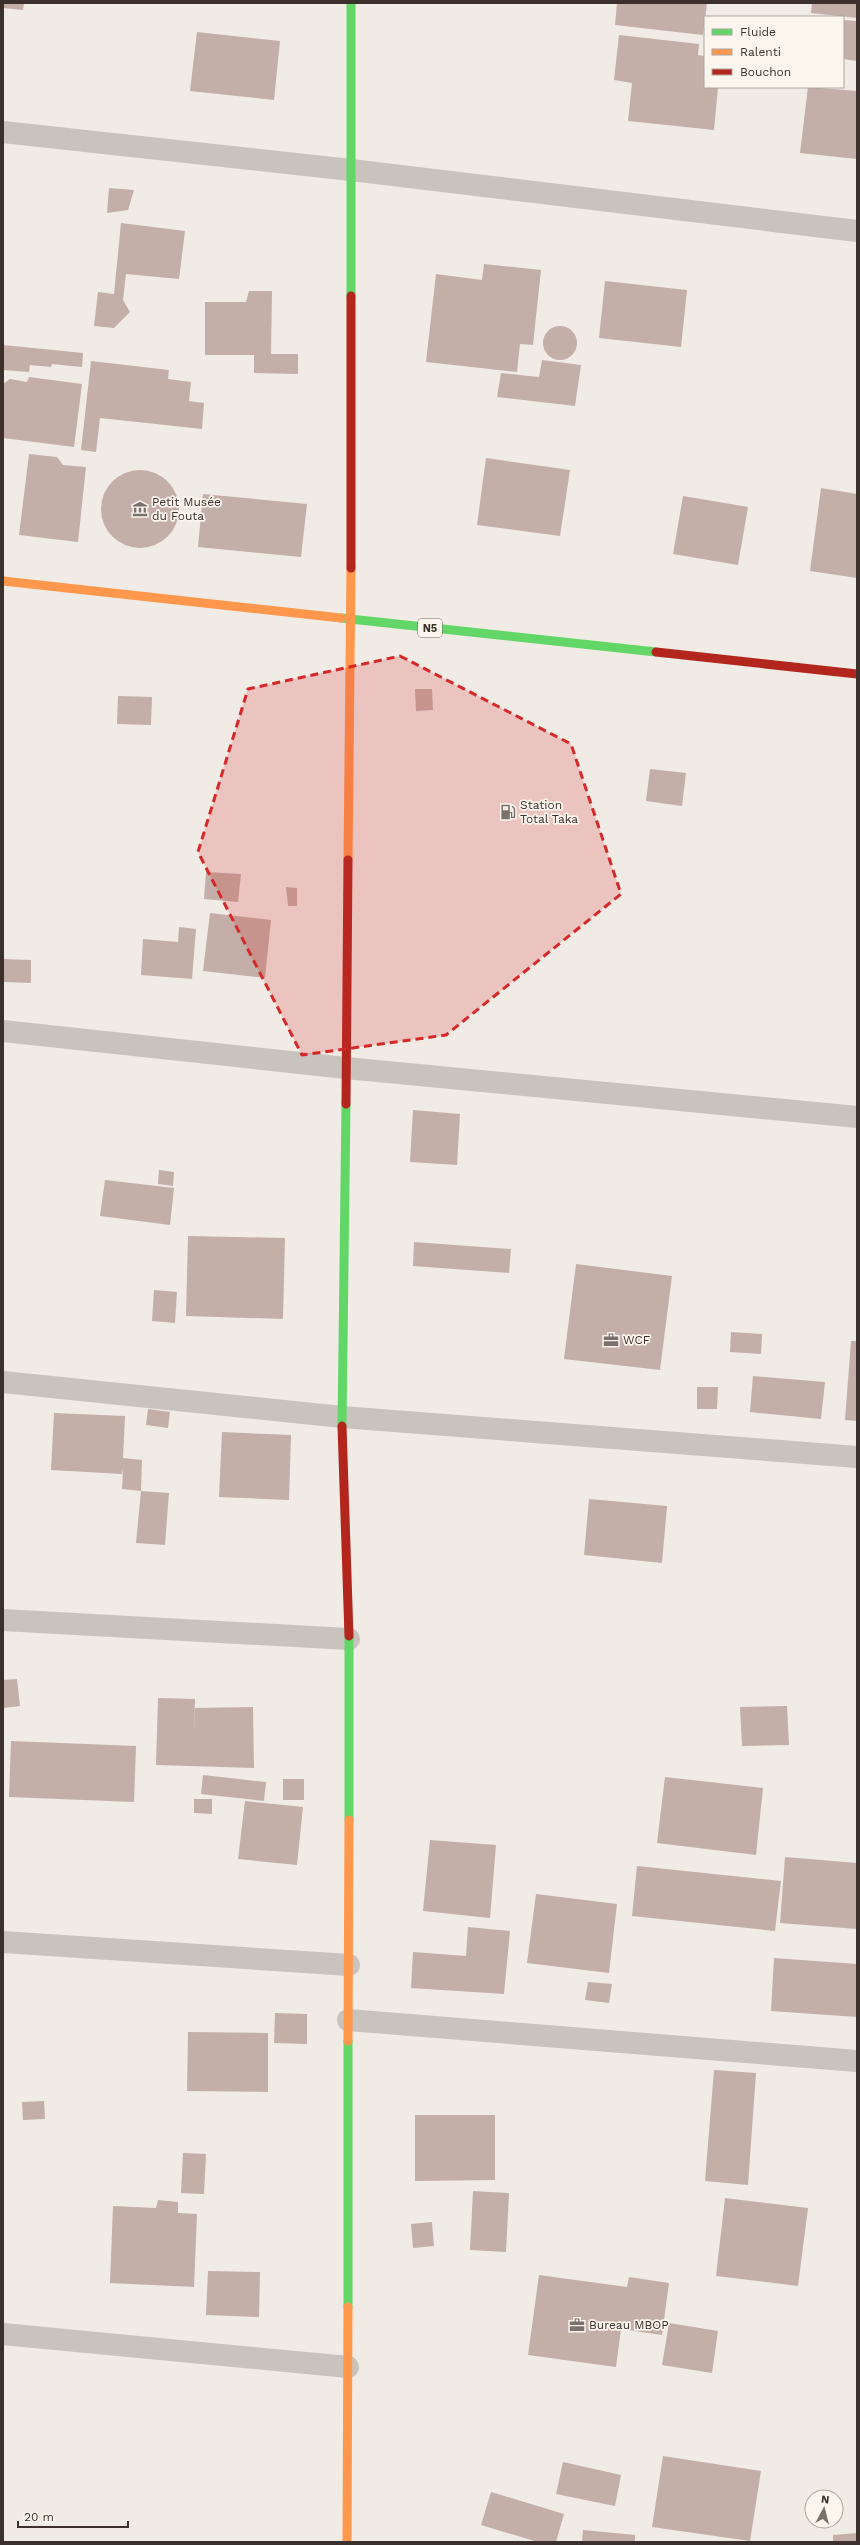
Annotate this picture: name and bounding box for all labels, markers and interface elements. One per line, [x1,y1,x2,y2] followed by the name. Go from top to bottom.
[704,16,844,88] legend
[740,25,776,39] text: Fluide
[740,45,781,59] text: Ralenti
[740,65,791,79] text: Bouchon
[152,495,221,523] place label: Petit Musée du Fouta
[131,500,149,518] museum icon: Petit Musée du Fouta
[418,619,442,637] road number: N5
[520,798,578,826] place label: Station Total Taka
[499,803,517,821] fuel station icon: Station Total Taka
[602,1331,620,1349] office icon: WCF
[623,1333,650,1347] place label: WCF
[568,2316,586,2334] office icon: Bureau MBOP
[589,2318,669,2332] place label: Bureau MBOP
[804,2489,844,2529] north arrow
[820,2493,830,2507] text: N
[18,2503,128,2529] scale bar
[24,2510,54,2524] text: 20 m

